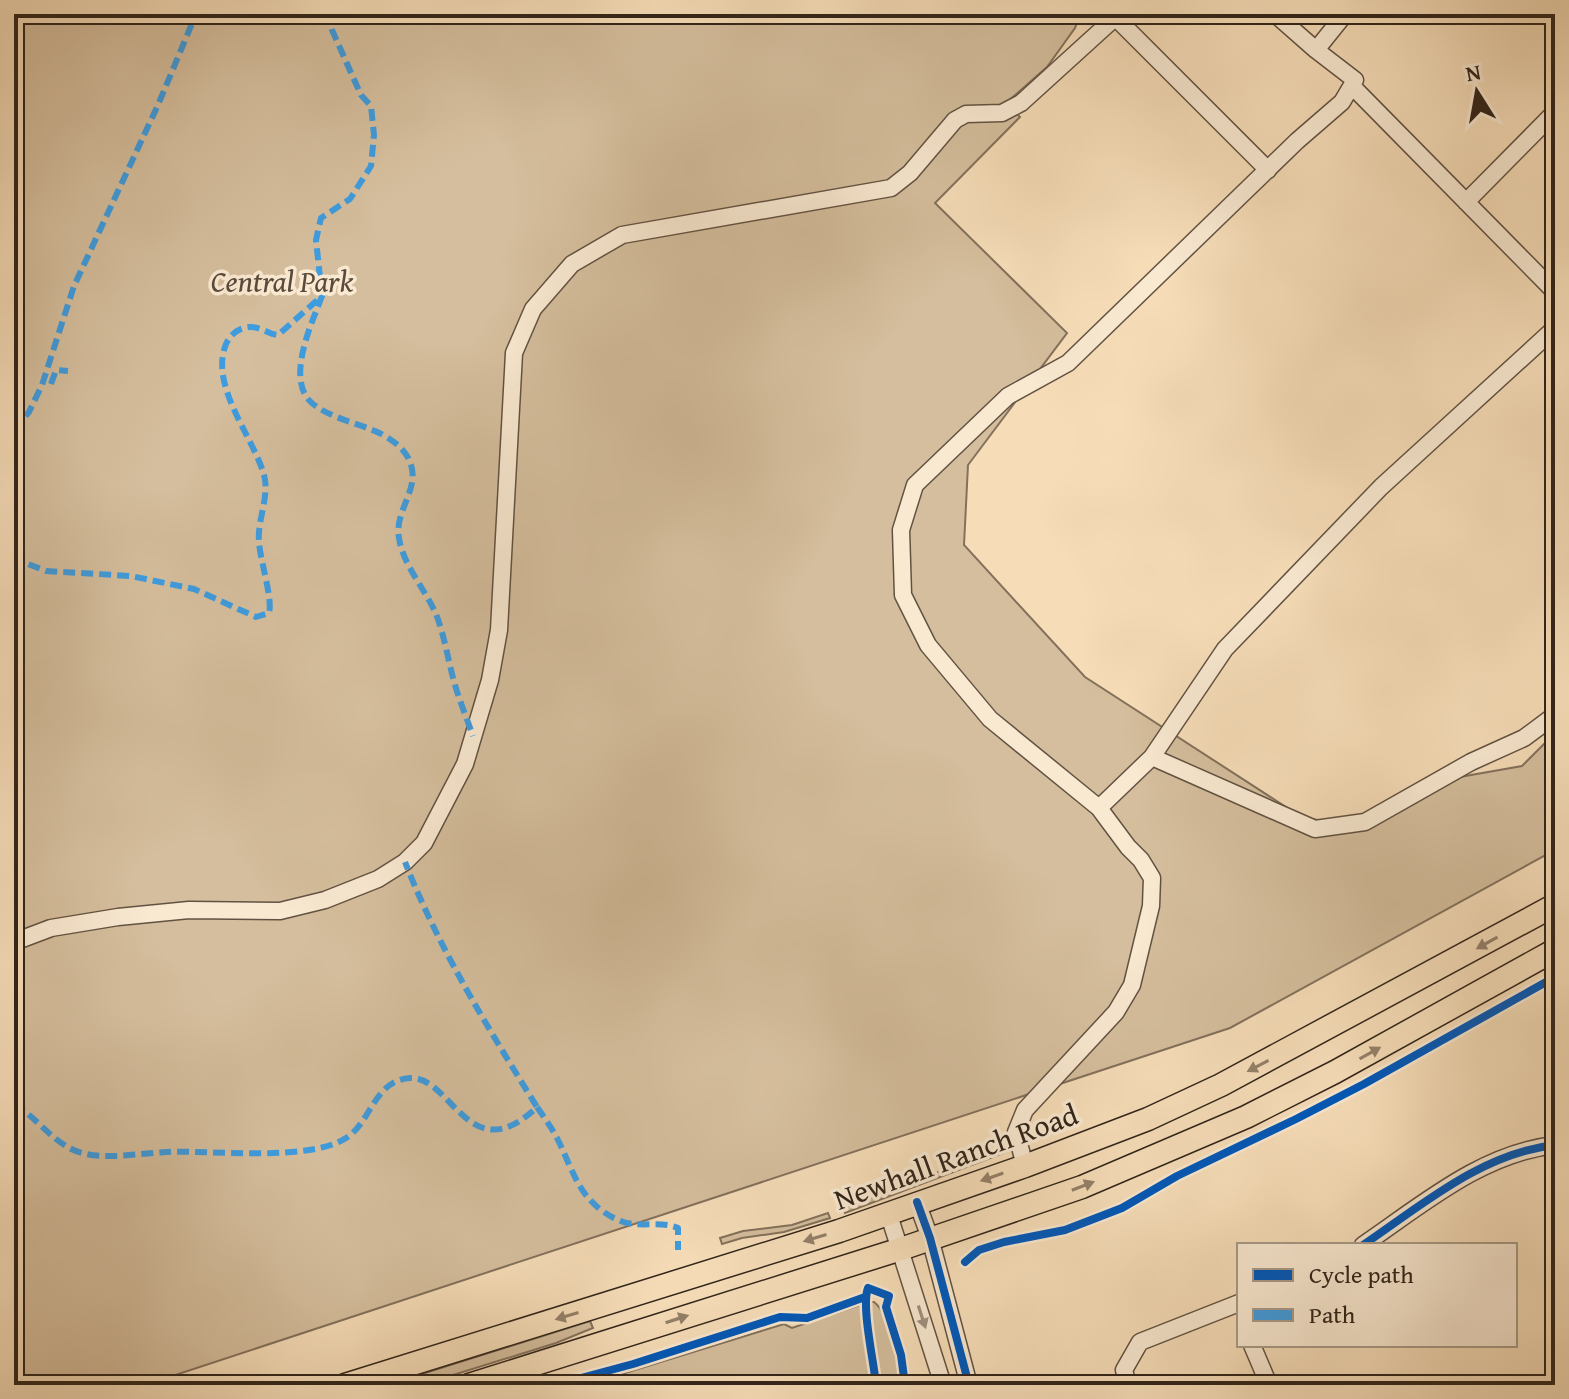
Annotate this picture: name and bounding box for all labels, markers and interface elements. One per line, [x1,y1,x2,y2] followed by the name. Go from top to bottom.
[1437,52,1517,132] north arrow
[1463,55,1484,89] text: N
[211,259,353,303] park label: Central Park
[1475,936,1498,950] one-way arrow
[1358,1046,1381,1060] one-way arrow
[1246,1059,1269,1072] one-way arrow
[827,1091,1084,1221] street label: Newhall Ranch Road
[980,1171,1004,1183] one-way arrow
[1071,1179,1095,1192] one-way arrow
[803,1232,827,1245] one-way arrow
[1237,1243,1517,1347] legend
[1309,1257,1414,1292] text: Cycle path
[1309,1297,1356,1332] text: Path
[916,1305,928,1329] one-way arrow
[554,1310,578,1322] one-way arrow
[665,1313,689,1325] one-way arrow

